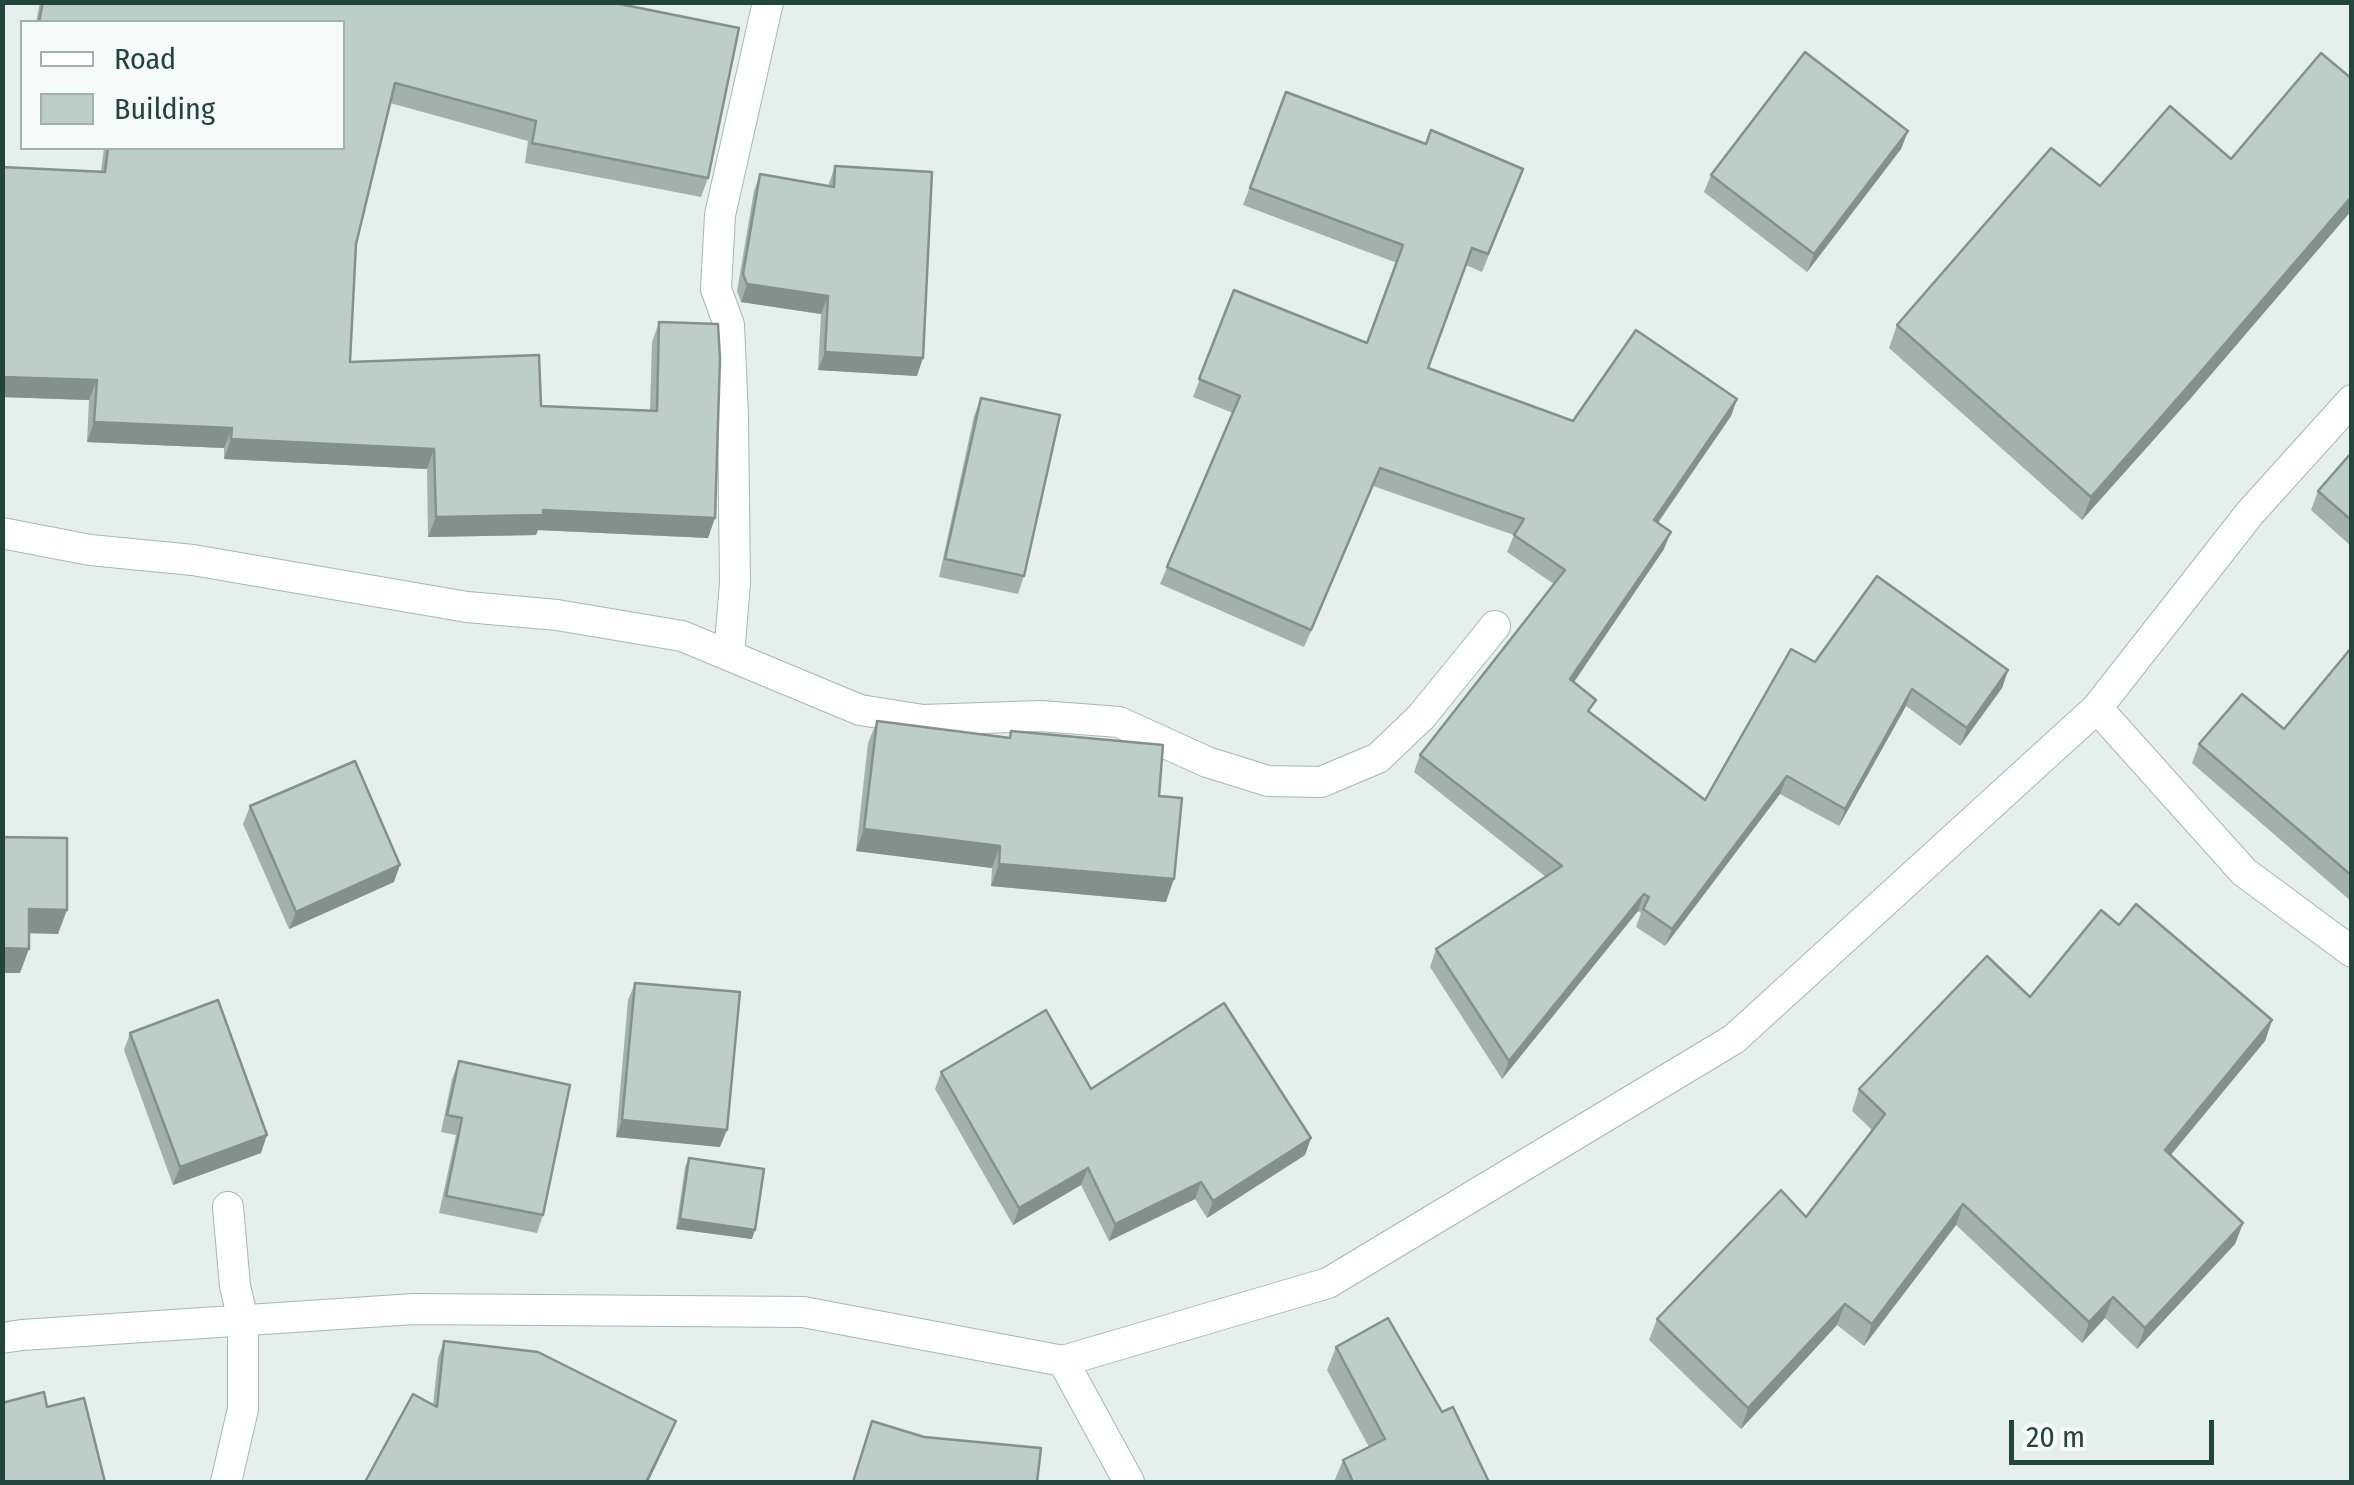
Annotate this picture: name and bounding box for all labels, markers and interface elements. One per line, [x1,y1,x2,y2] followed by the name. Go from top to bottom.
[20,20,345,150] legend
[114,41,176,77] text: Road
[114,91,215,127] text: Building
[2014,1400,2219,1462] scale bar
[2026,1419,2085,1455] text: 20 m

